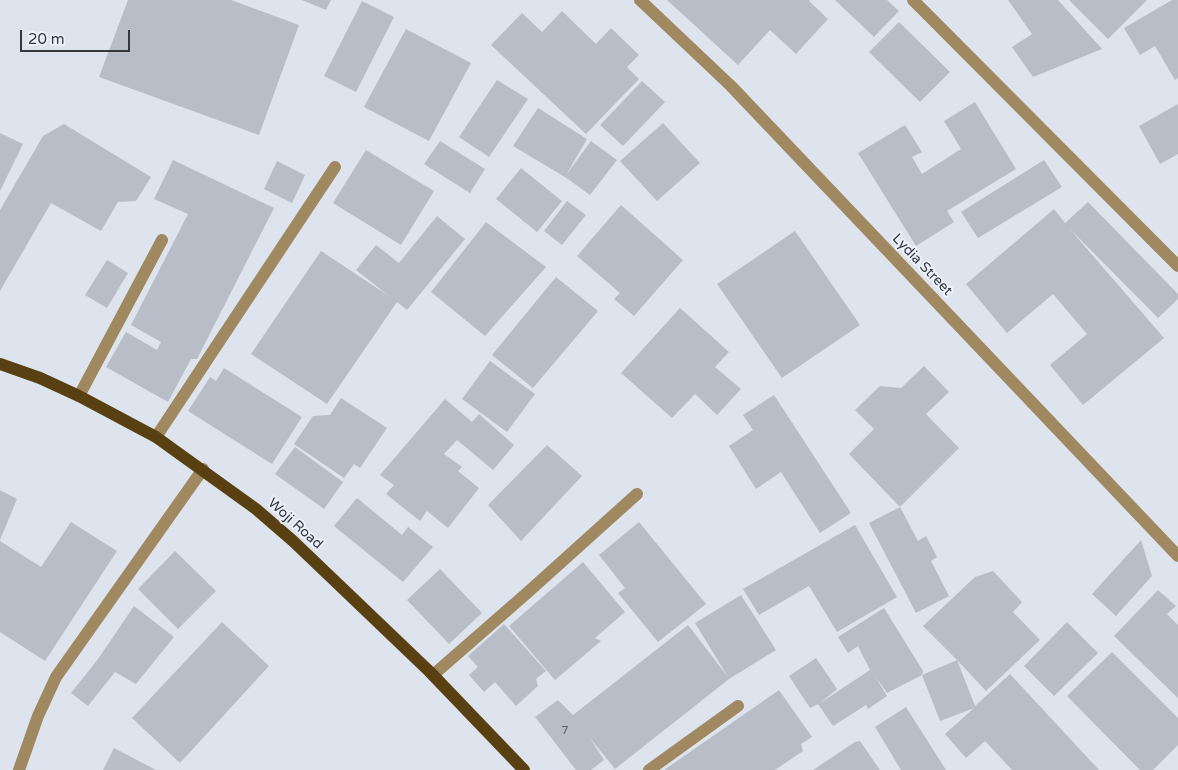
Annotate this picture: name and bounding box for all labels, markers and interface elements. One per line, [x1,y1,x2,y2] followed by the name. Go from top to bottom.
[22,20,132,52] scale bar
[28,30,65,48] text: 20 m
[888,231,956,299] street label: Lydia Street
[264,495,326,553] street label: Woji Road
[562,724,568,738] house number: 7

